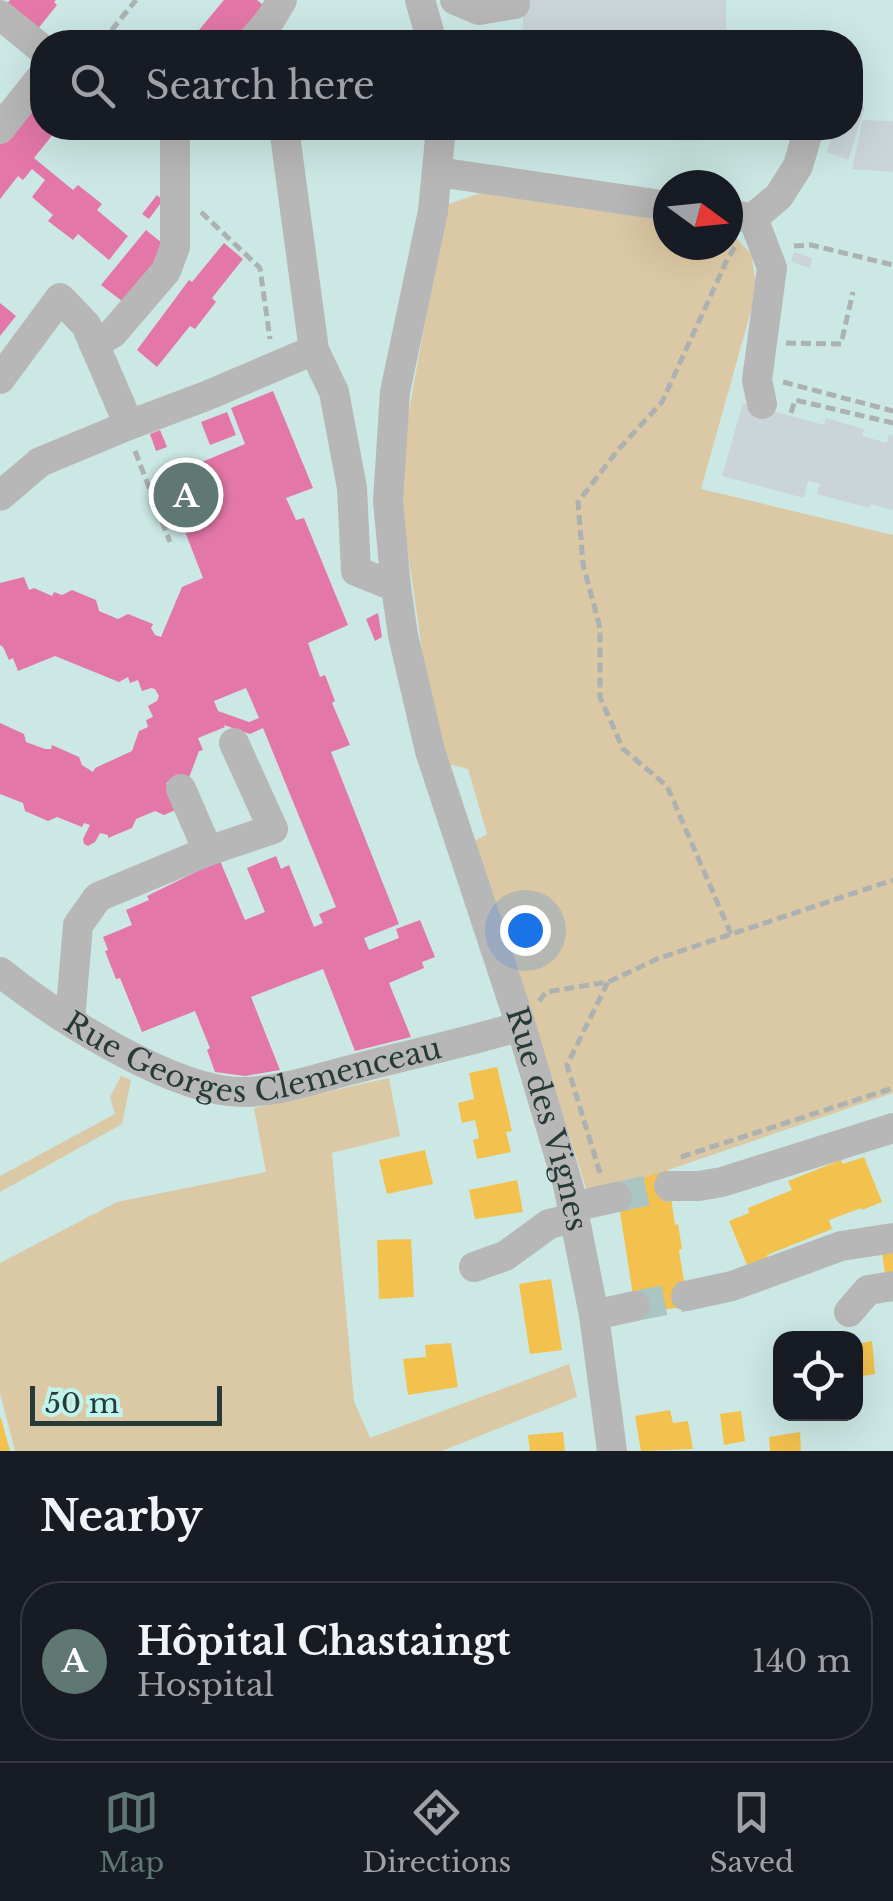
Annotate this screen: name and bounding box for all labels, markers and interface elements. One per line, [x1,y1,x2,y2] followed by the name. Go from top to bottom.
[30,30,863,140] search box
[65,58,120,113] icon: search
[145,62,375,109] text: Search here
[653,170,743,260] north arrow
[154,458,218,532] pin: A
[500,905,551,956] your location
[498,1002,596,1234] street label: Rue des Vignes
[58,1004,445,1110] street label: Rue Georges Clemenceau
[773,1331,863,1421] map controls
[773,1331,863,1421] button: locate
[30,1381,222,1426] scale bar
[45,1386,119,1421] text: 50 m
[40,1490,203,1542] text: Nearby
[137,1618,511,1665] text: Hôpital Chastaingt
[62,1641,87,1681] text: A
[752,1641,851,1681] text: 140 m
[137,1665,274,1705] text: Hospital
[99,1785,164,1880] tab: Map
[362,1785,511,1880] tab: Directions
[709,1785,794,1880] tab: Saved

